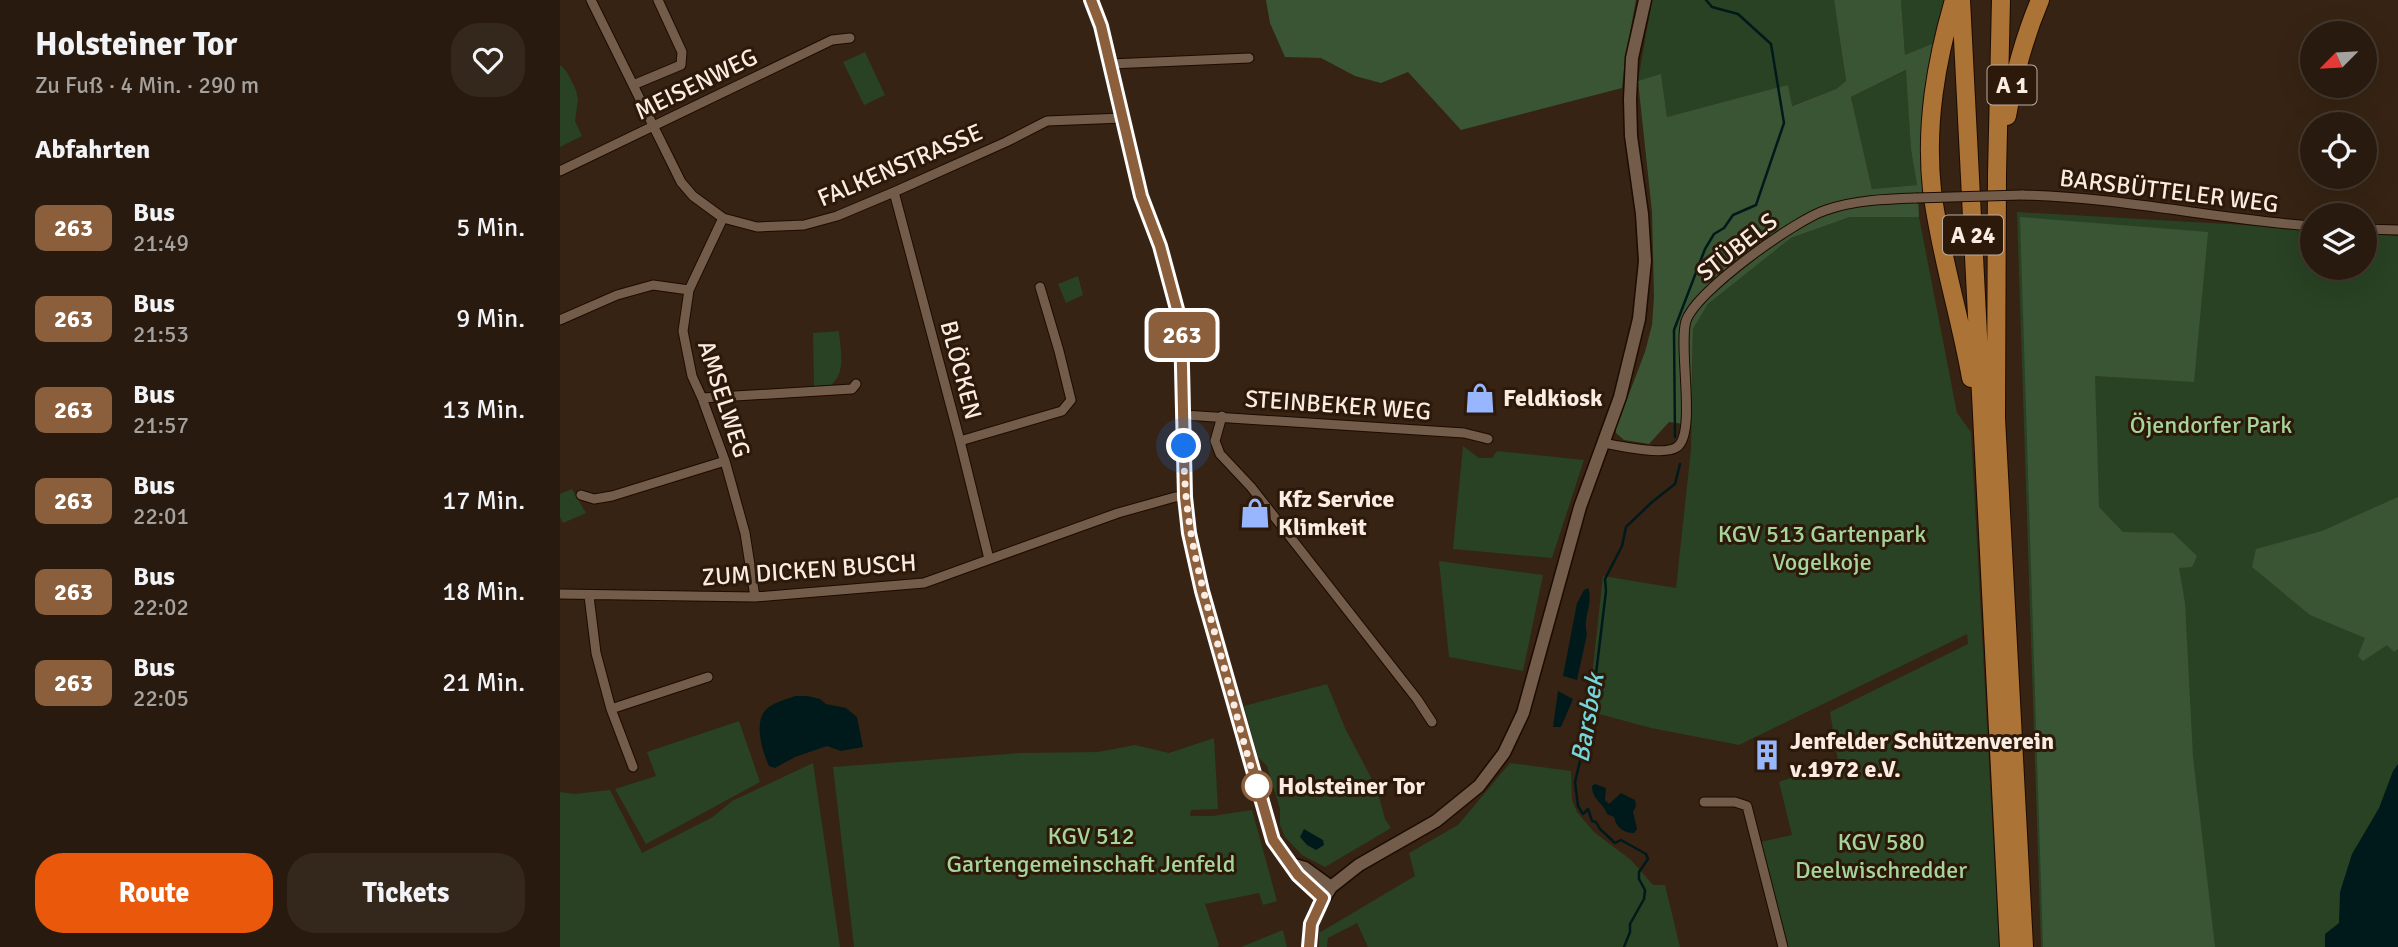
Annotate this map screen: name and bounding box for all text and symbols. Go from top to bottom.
north arrow [2300,21,2376,98]
map controls [2300,21,2377,280]
button: heart [451,23,525,97]
text: Holsteiner Tor [35,24,237,65]
street label: MEISENWEG [630,41,762,127]
road number: A 1 [1988,66,2036,104]
text: Zu Fuß · 4 Min. · 290 m [35,71,259,100]
button: locate [2300,112,2377,189]
street label: FALKENSTRASSE [813,117,987,213]
text: Abfahrten [35,134,150,166]
street label: BARSBÜTTELER WEG [2058,163,2280,219]
text: Bus [133,197,175,229]
button: layers [2300,203,2377,280]
street label: STÜBELS [1691,206,1783,288]
text: 5 Min. [456,212,525,244]
text: 263 [54,213,93,243]
road number: A 24 [1943,216,2003,254]
text: 21:49 [133,229,189,258]
text: Bus [133,288,175,320]
text: 9 Min. [456,303,525,335]
text: 263 [54,304,93,334]
line badge: 263 [1142,312,1222,358]
street label: BLÖCKEN [933,317,989,423]
text: 21:53 [133,320,189,349]
text: 263 [1163,320,1201,350]
street label: AMSELWEG [691,337,757,461]
text: Bus [133,379,175,411]
shop icon: Feldkiosk [1463,381,1497,415]
place label: Feldkiosk [1503,383,1603,413]
street label: STEINBEKER WEG [1244,384,1432,426]
text: 13 Min. [442,394,525,426]
text: 263 [54,395,93,425]
park label: Öjendorfer Park [2130,410,2292,440]
text: 21:57 [133,411,189,440]
your location [1166,428,1201,463]
text: Bus [133,470,175,502]
place label: Kfz Service Klimkeit [1278,484,1394,542]
text: 17 Min. [442,485,525,517]
text: 263 [54,486,93,516]
shop icon: Kfz Service Klimkeit [1238,496,1272,530]
text: 22:01 [133,502,189,531]
park label: KGV 513 Gartenpark Vogelkoje [1718,519,1926,577]
street label: ZUM DICKEN BUSCH [701,548,917,592]
text: Bus [133,561,175,593]
text: 18 Min. [442,576,525,608]
text: 263 [54,577,93,607]
text: 22:02 [133,593,189,622]
text: Bus [133,652,175,684]
text: 21 Min. [442,667,525,699]
text: 263 [54,668,93,698]
water label: Barsbek [1564,669,1612,765]
text: 22:05 [133,684,189,713]
place label: Jenfelder Schützenverein v.1972 e.V. [1789,726,2054,784]
building icon: Jenfelder Schützenverein v.1972 e.V. [1750,738,1784,772]
marker: Holsteiner Tor [1242,771,1272,801]
place label: Holsteiner Tor [1278,771,1426,801]
park label: KGV 512 Gartengemeinschaft Jenfeld [947,821,1235,879]
park label: KGV 580 Deelwischredder [1795,827,1967,885]
button: Route [35,853,273,933]
button: Tickets [287,853,525,933]

